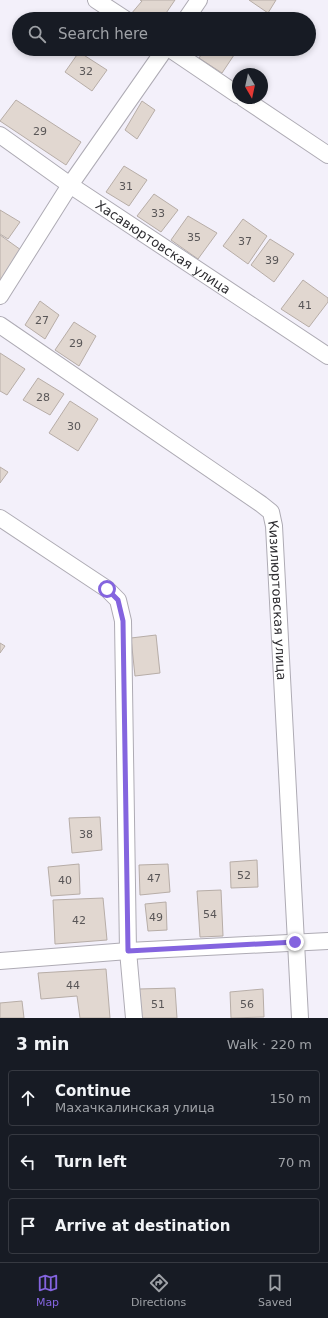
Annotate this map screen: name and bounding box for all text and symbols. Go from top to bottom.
search box [12,12,316,56]
icon: search [26,23,48,45]
text: Search here [58,25,148,43]
house number: 32 [79,65,93,78]
north arrow [232,68,268,104]
house number: 29 [33,125,47,138]
house number: 31 [119,180,133,193]
street label: Хасавюртовская улица [93,197,233,297]
house number: 33 [151,207,165,220]
house number: 35 [187,231,201,244]
house number: 37 [238,235,252,248]
house number: 39 [265,254,279,267]
house number: 41 [298,299,312,312]
house number: 27 [35,314,49,327]
house number: 29 [69,337,83,350]
house number: 28 [36,391,50,404]
house number: 30 [67,420,81,433]
street label: Кизилюртовская улица [265,519,289,681]
route start [98,580,116,598]
house number: 38 [79,828,93,841]
house number: 52 [237,869,251,882]
house number: 47 [147,872,161,885]
house number: 40 [58,874,72,887]
house number: 54 [203,908,217,921]
house number: 49 [149,911,163,924]
house number: 42 [72,914,86,927]
route end [286,933,304,951]
house number: 44 [66,979,80,992]
house number: 51 [151,998,165,1011]
house number: 56 [240,998,254,1011]
text: 3 min [16,1034,69,1054]
text: Walk · 220 m [227,1037,312,1052]
text: Continue [55,1082,131,1100]
icon: ahead [17,1087,39,1109]
text: 150 m [269,1091,311,1106]
text: Махачкалинская улица [55,1100,215,1115]
icon: left [17,1151,39,1173]
text: Turn left [55,1153,127,1171]
text: 70 m [278,1155,311,1170]
icon: arrive [17,1215,39,1237]
text: Arrive at destination [55,1217,230,1235]
tab: Map [36,1272,59,1309]
tab: Directions [131,1272,186,1309]
tab: Saved [258,1272,292,1309]

